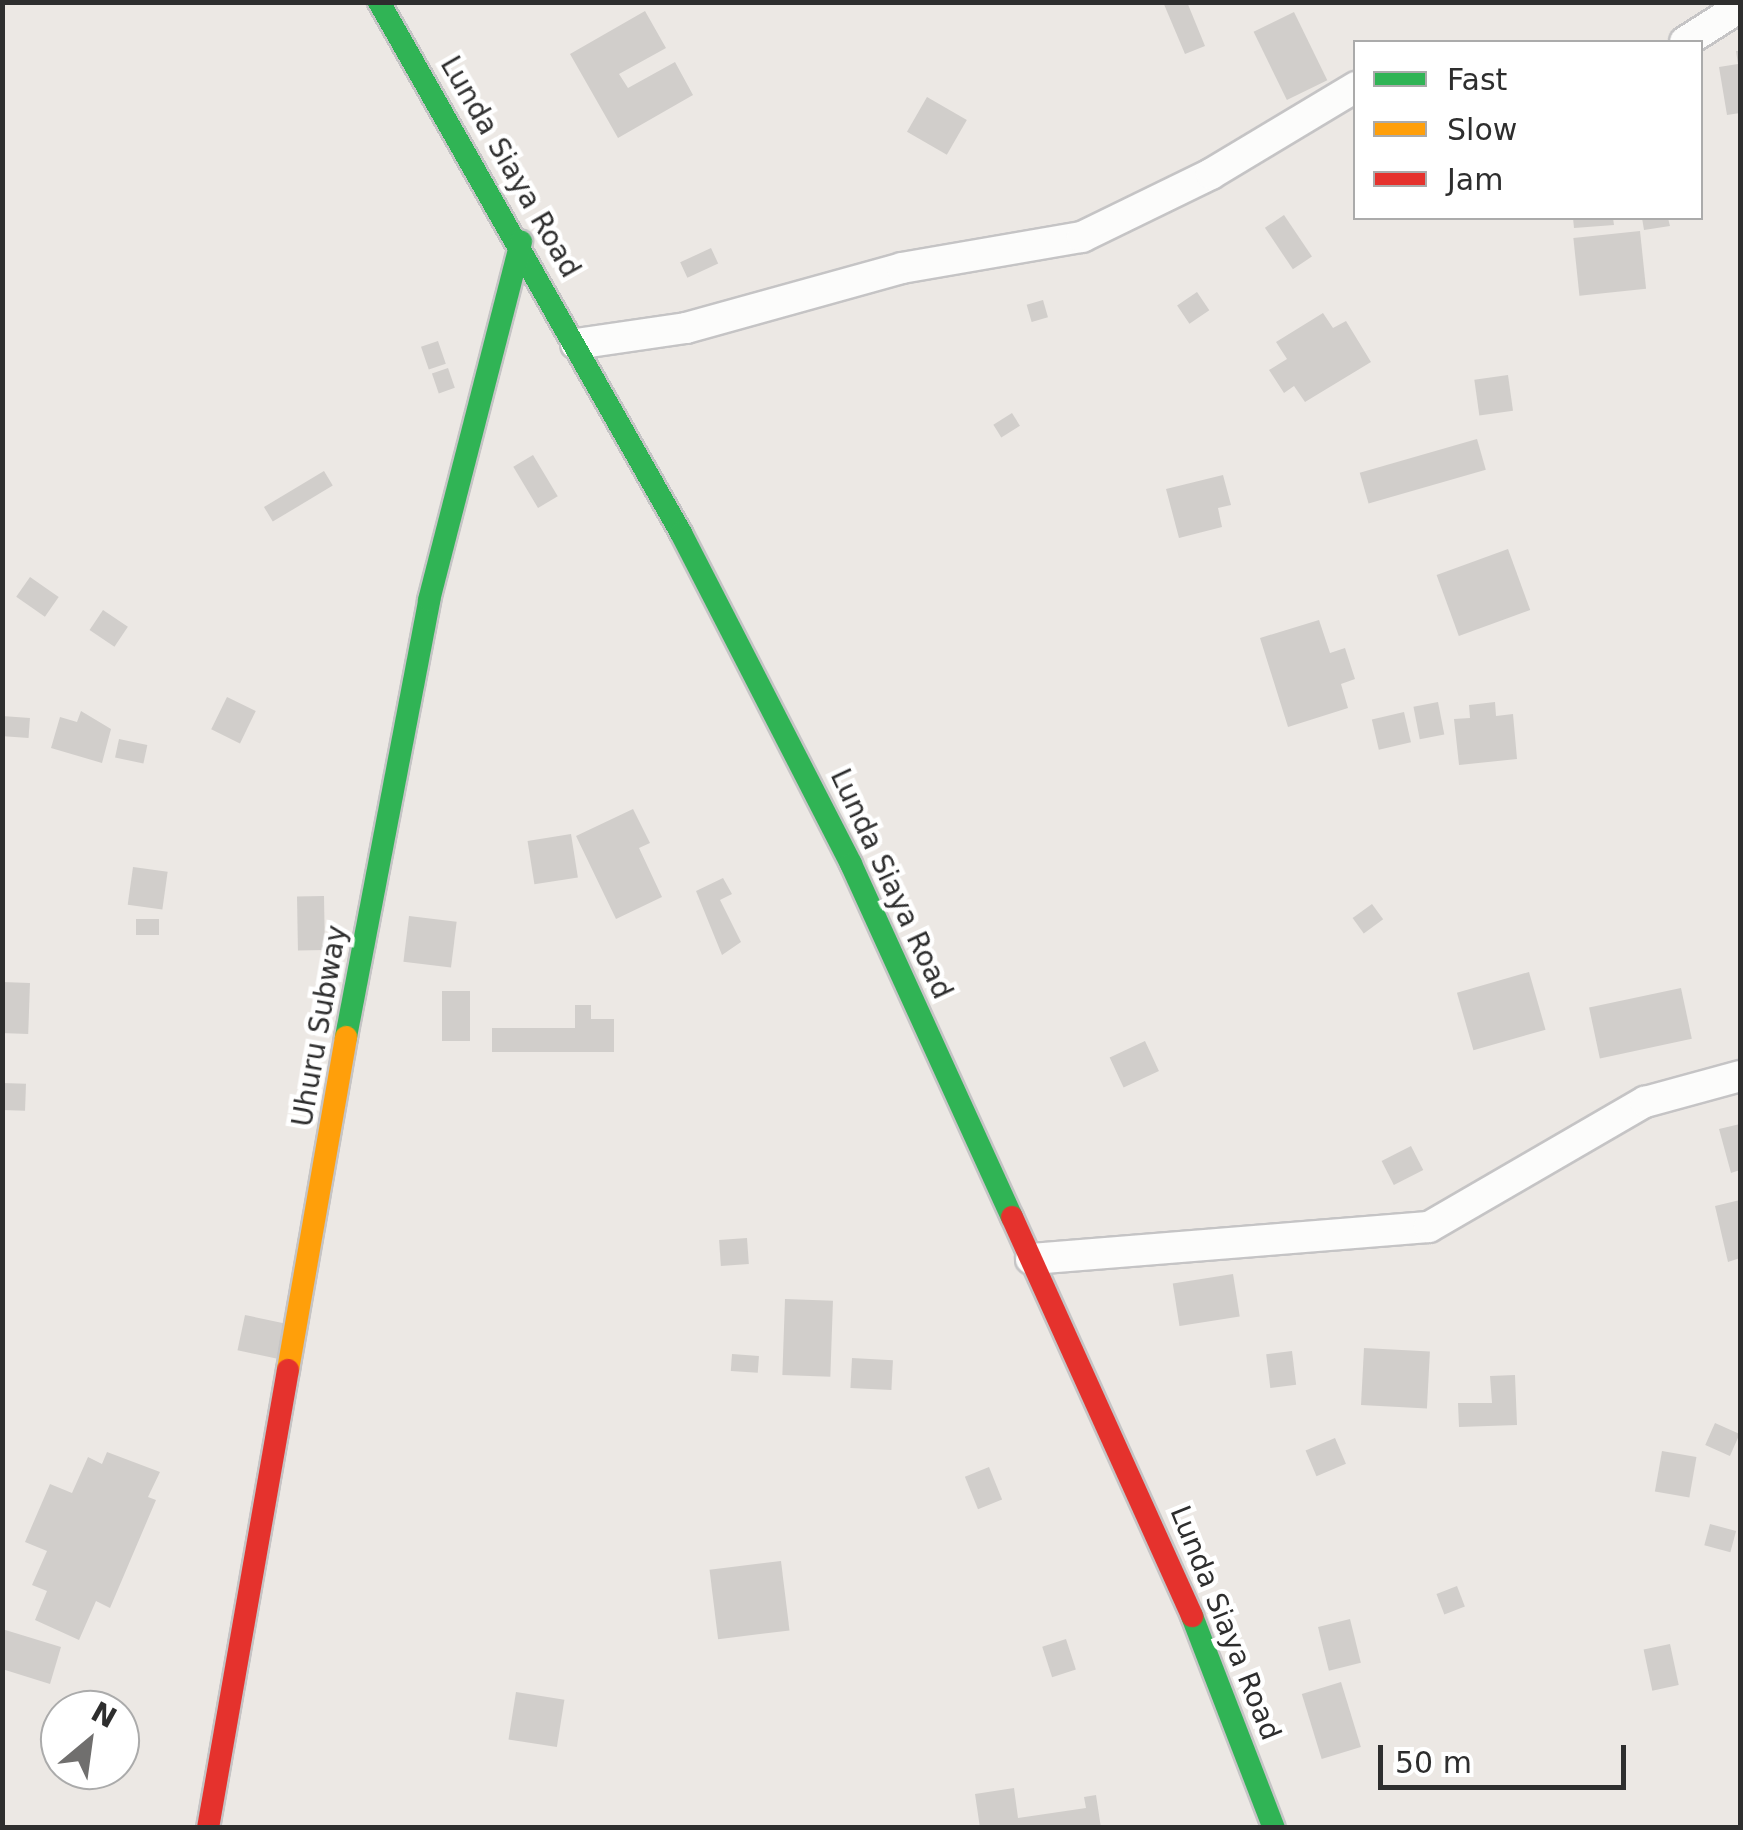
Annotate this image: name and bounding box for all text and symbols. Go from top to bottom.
legend [1353,40,1703,220]
street label: Lunda Siaya Road [433,50,587,284]
text: Fast [1447,62,1507,97]
text: Slow [1447,112,1517,147]
text: Jam [1447,162,1503,197]
street label: Lunda Siaya Road [823,764,959,1004]
street label: Uhuru Subway [286,923,354,1129]
street label: Lunda Siaya Road [1163,1501,1287,1745]
north arrow [40,1690,140,1790]
text: N [86,1695,122,1735]
scale bar [1383,1725,1630,1787]
text: 50 m [1395,1745,1472,1780]

